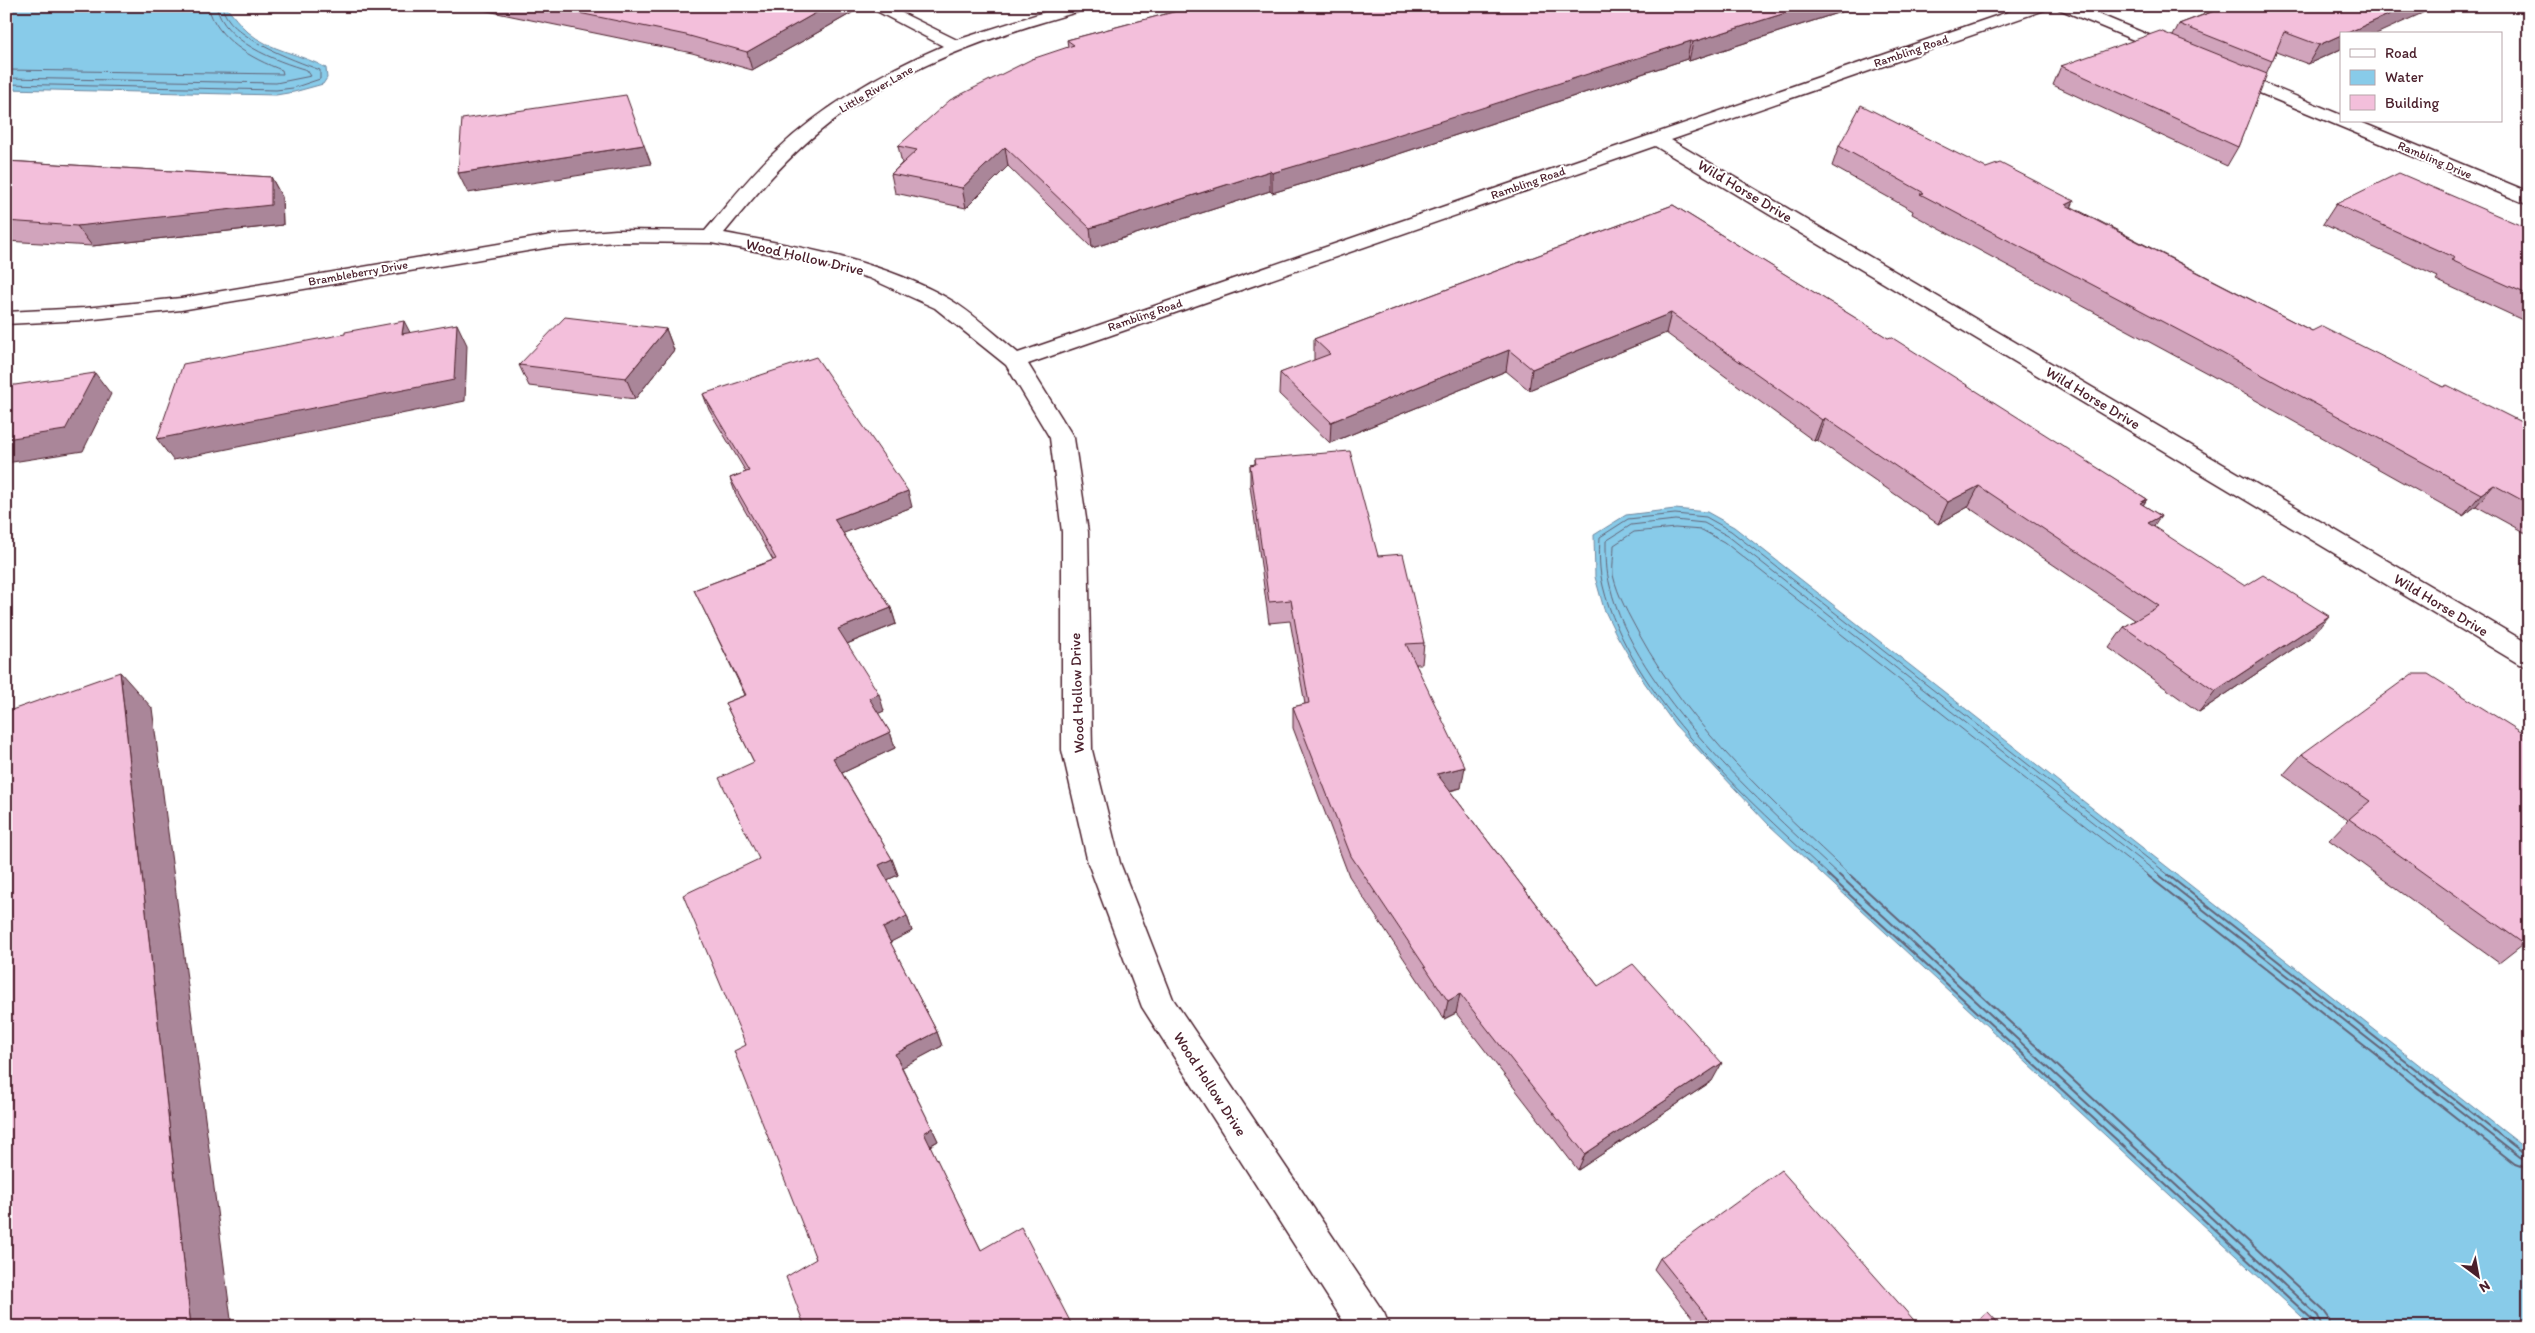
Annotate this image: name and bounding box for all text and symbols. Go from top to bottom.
street label: Rambling Road [1872,32,1951,70]
legend [2340,32,2502,122]
text: Road [2385,44,2418,62]
street label: Little River Lane [836,62,916,116]
text: Water [2385,68,2424,86]
text: Building [2385,94,2439,112]
street label: Rambling Drive [2396,138,2474,182]
street label: Wild Horse Drive [1694,156,1796,226]
street label: Rambling Road [1489,164,1568,202]
street label: Wood Hollow Drive [744,235,866,279]
street label: Brambleberry Drive [307,257,409,289]
street label: Rambling Road [1106,296,1185,334]
street label: Wild Horse Drive [2042,363,2144,433]
street label: Wild Horse Drive [2390,570,2492,640]
street label: Wood Hollow Drive [1066,632,1088,754]
street label: Wood Hollow Drive [1170,1029,1250,1139]
north arrow [2452,1250,2502,1300]
text: N [2476,1277,2493,1296]

